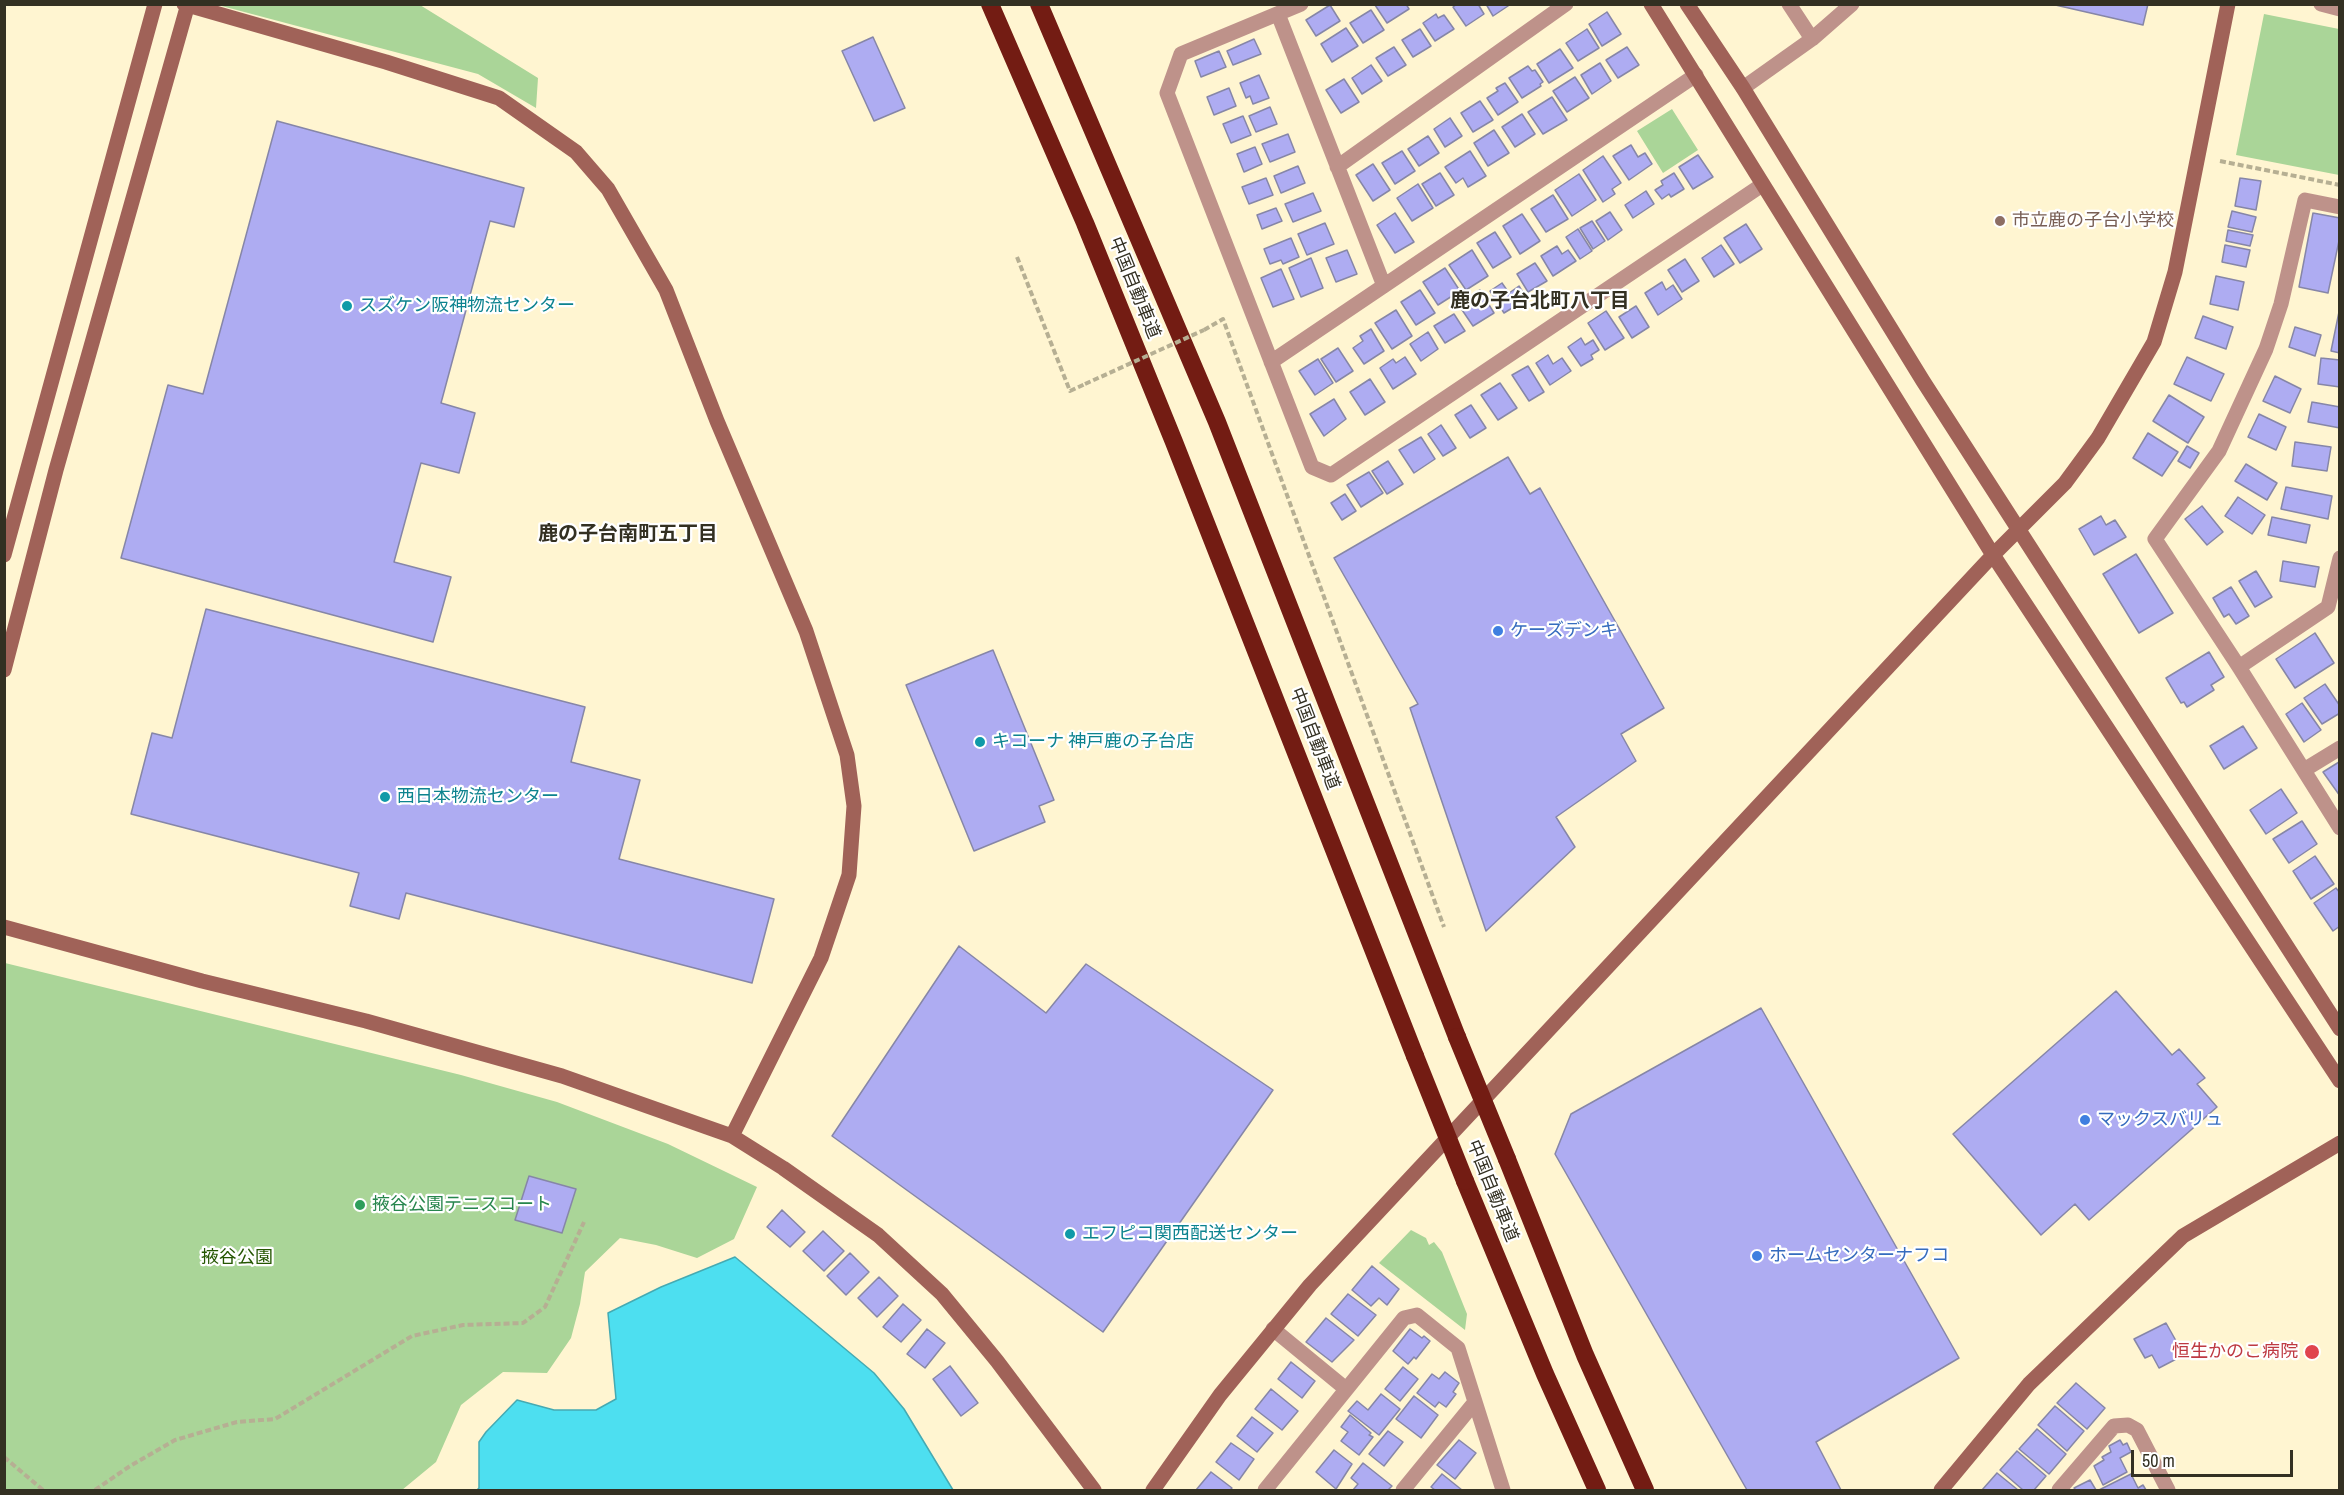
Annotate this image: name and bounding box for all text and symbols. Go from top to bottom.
place label: 市立鹿の子台小学校 [2012,210,2174,232]
marker: 市立鹿の子台小学校 [1993,214,2007,228]
street label: 中国自動車道 [1104,234,1164,342]
district label: 鹿の子台北町八丁目 [1450,290,1630,314]
place label: スズケン阪神物流センター [359,295,575,317]
marker: スズケン阪神物流センター [340,299,354,313]
district label: 鹿の子台南町五丁目 [538,523,718,547]
place label: ケーズデンキ [1510,620,1618,642]
marker: ケーズデンキ [1491,624,1505,638]
street label: 中国自動車道 [1285,685,1343,793]
place label: キコーナ 神戸鹿の子台店 [992,731,1194,753]
marker: キコーナ 神戸鹿の子台店 [973,735,987,749]
place label: 西日本物流センター [397,786,559,808]
marker: 西日本物流センター [378,790,392,804]
place label: マックスバリュ [2097,1109,2223,1131]
marker: マックスバリュ [2078,1113,2092,1127]
street label: 中国自動車道 [1462,1137,1522,1245]
place label: 掖谷公園テニスコート [372,1194,552,1216]
marker: 掖谷公園テニスコート [353,1198,367,1212]
place label: エフピコ関西配送センター [1082,1223,1298,1245]
marker: エフピコ関西配送センター [1063,1227,1077,1241]
place label: ホームセンターナフコ [1769,1245,1949,1267]
park label: 掖谷公園 [201,1247,273,1269]
marker: ホームセンターナフコ [1750,1249,1764,1263]
place label: 恒生かのこ病院 [2172,1341,2298,1363]
marker: 恒生かのこ病院 [2303,1343,2321,1361]
scale bar [2134,1438,2296,1476]
text: 50 m [2142,1448,2175,1473]

